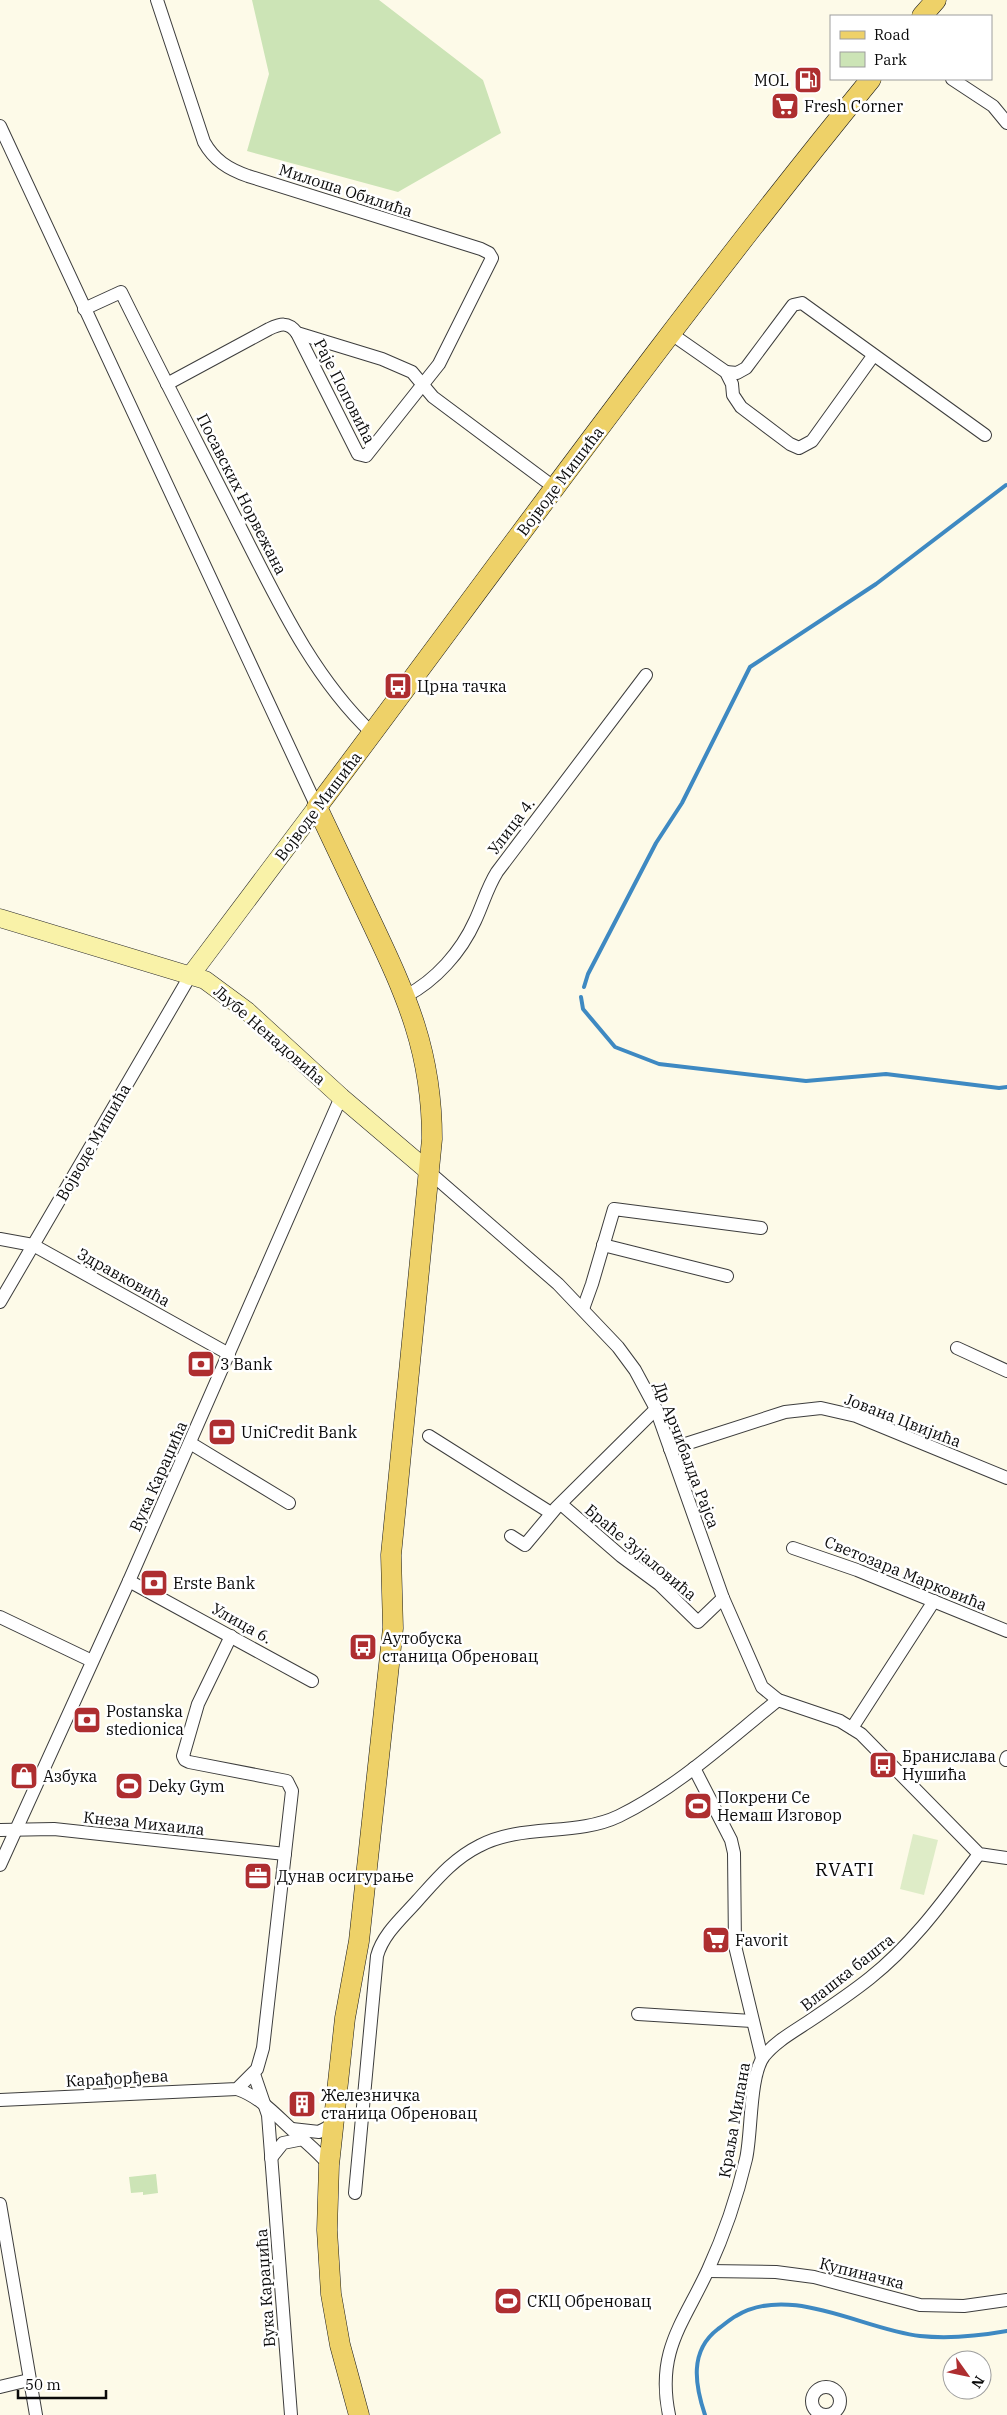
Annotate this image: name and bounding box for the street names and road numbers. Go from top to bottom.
street label: Милоша Обилића [277,159,416,221]
street label: Раје Поповића [310,335,380,447]
street label: Посавских Норвежана [193,410,291,578]
street label: Војводе Мишића [512,422,608,540]
street label: Војводе Мишића [270,747,366,865]
street label: Улица 4. [483,794,539,858]
street label: Љубе Ненадовића [210,981,330,1089]
street label: Војводе Мишића [51,1080,135,1204]
street label: Здравковића [74,1243,174,1311]
street label: Др Арчибалда Рајса [650,1379,724,1531]
street label: Јована Цвијића [842,1389,964,1451]
street label: Вука Караџића [125,1417,191,1534]
street label: Браће Зујаловића [581,1499,701,1605]
street label: Светозара Марковића [822,1531,990,1615]
street label: Улица 6. [208,1598,276,1648]
street label: Кнеза Михаила [82,1807,206,1839]
street label: Влашка башта [796,1929,898,2015]
street label: Краља Милана [714,2060,754,2179]
street label: Карађорђева [65,2065,169,2091]
street label: Вука Караџића [251,2228,279,2348]
street label: Купиначка [817,2253,907,2293]

